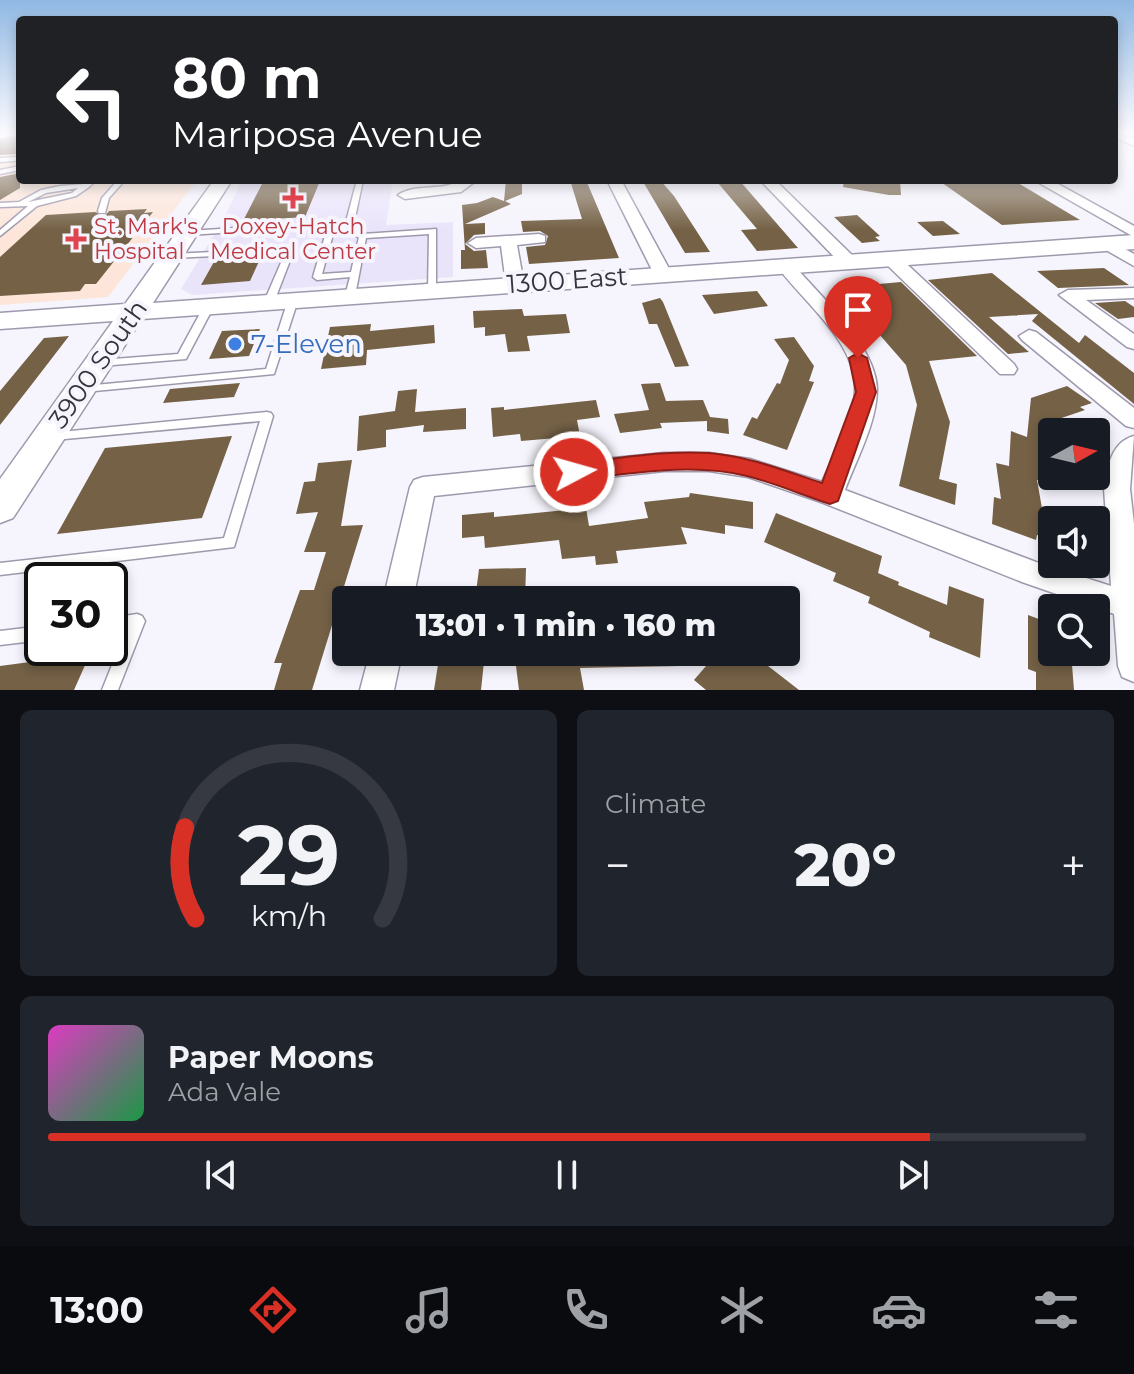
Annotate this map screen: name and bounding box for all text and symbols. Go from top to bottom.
text: 80 m [172,44,322,112]
icon: left [40,48,144,152]
text: Mariposa Avenue [172,112,483,156]
marker: Doxey-Hatch Medical Center [282,187,304,209]
place label: St. Mark's Hospital [94,213,198,265]
place label: Doxey-Hatch Medical Center [210,213,376,265]
marker: St. Mark's Hospital [65,228,87,250]
street label: 1300 East [505,260,629,300]
pin [824,276,892,358]
icon: arrive [836,288,880,332]
street label: 3900 South [42,294,154,434]
place label: 7-Eleven [251,328,362,360]
marker: 7-Eleven [226,335,244,353]
north arrow [1038,418,1110,490]
map controls [1038,418,1110,666]
position arrow [532,430,616,514]
button: sound [1038,506,1110,578]
speed limit sign: 30 [24,562,128,666]
button: search [1038,594,1110,666]
text: 13:01 · 1 min · 160 m [416,607,716,644]
text: Climate [605,788,706,820]
text: 29 [237,804,340,906]
text: 20° [794,828,897,901]
text: − [605,838,630,892]
text: + [1061,838,1086,892]
text: km/h [250,898,327,933]
text: Paper Moons [168,1039,374,1076]
text: Ada Vale [168,1076,281,1108]
icon: previous [199,1153,243,1197]
icon: pause [545,1153,589,1197]
icon: next [891,1153,935,1197]
icon: directions [245,1282,301,1338]
icon: music [401,1282,457,1338]
icon: phone [558,1282,614,1338]
icon: climate [714,1282,770,1338]
icon: car [871,1282,927,1338]
icon: filters [1028,1282,1084,1338]
text: 13:00 [50,1288,144,1332]

